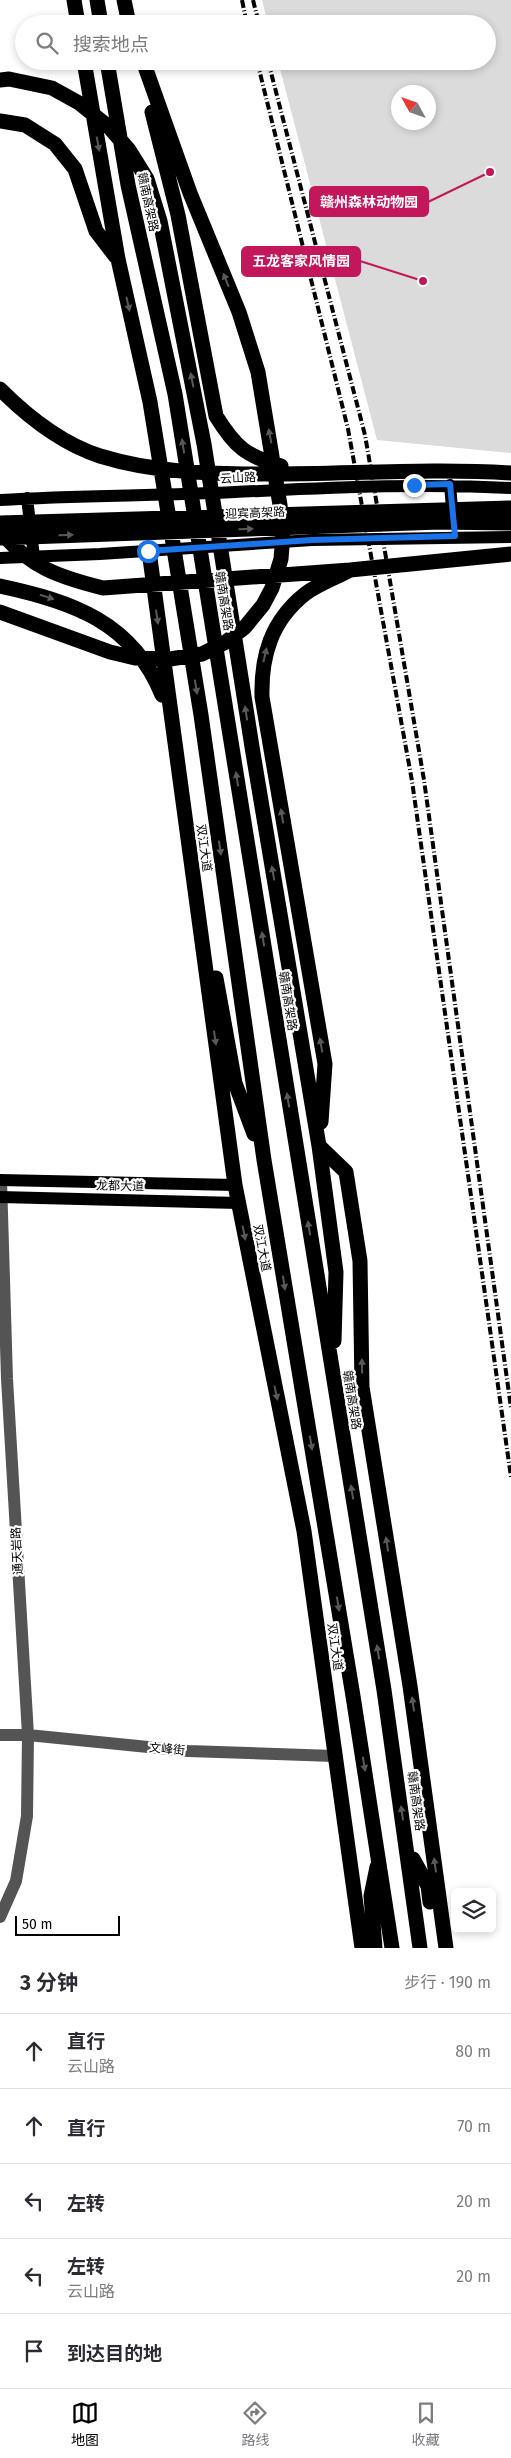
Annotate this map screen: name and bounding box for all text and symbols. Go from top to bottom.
search box [15,15,496,70]
icon: search [33,29,61,57]
text: 搜索地点 [73,33,149,56]
north arrow [391,85,436,130]
one-way arrow [95,136,103,152]
street label: 赣南高架路 [135,171,161,233]
callout: 赣州森林动物园 [310,187,428,216]
text: 赣州森林动物园 [320,194,418,211]
callout: 五龙客家风情园 [242,247,360,276]
text: 五龙客家风情园 [252,253,350,270]
one-way arrow [222,272,229,287]
one-way arrow [124,296,132,311]
one-way arrow [187,372,195,388]
one-way arrow [265,427,273,443]
one-way arrow [179,437,187,453]
street label: 云山路 [220,470,256,486]
route end [403,474,426,497]
street label: 迎宾高架路 [225,505,285,521]
one-way arrow [238,524,254,532]
one-way arrow [58,531,74,539]
route start [137,540,160,563]
street label: 赣南高架路 [212,570,236,632]
one-way arrow [40,594,55,601]
one-way arrow [154,609,162,625]
one-way arrow [261,648,269,663]
one-way arrow [193,680,201,696]
one-way arrow [242,705,250,721]
one-way arrow [233,770,241,786]
one-way arrow [278,807,286,823]
street label: 双江大道 [194,823,214,873]
one-way arrow [216,841,224,857]
one-way arrow [268,865,276,881]
one-way arrow [258,931,266,947]
street label: 赣南高架路 [276,970,300,1032]
one-way arrow [211,1030,219,1046]
one-way arrow [317,1037,325,1053]
one-way arrow [284,1091,292,1107]
street label: 龙都大道 [96,1179,144,1193]
one-way arrow [304,1219,312,1235]
street label: 双江大道 [251,1223,273,1273]
one-way arrow [241,1226,249,1242]
one-way arrow [281,1276,289,1292]
one-way arrow [357,1357,365,1373]
street label: 赣南高架路 [340,1369,364,1431]
one-way arrow [272,1385,280,1400]
one-way arrow [308,1436,316,1452]
one-way arrow [348,1483,356,1499]
street label: 通天岩路 [9,1527,25,1575]
one-way arrow [383,1535,391,1551]
one-way arrow [334,1596,342,1612]
street label: 双江大道 [325,1622,345,1672]
one-way arrow [374,1644,382,1660]
one-way arrow [408,1696,416,1712]
street label: 文峰街 [148,1740,186,1758]
one-way arrow [361,1756,369,1772]
street label: 赣南高架路 [405,1770,427,1832]
one-way arrow [398,1805,406,1821]
one-way arrow [430,1857,438,1873]
map controls [451,1888,496,1933]
button: layers [451,1888,496,1933]
scale bar [15,1913,120,1936]
text: 50 m [22,1916,53,1933]
text: 3 分钟 [20,1970,78,1996]
text: 步行 · 190 m [404,1973,491,1992]
text: 直行 [67,2030,105,2053]
icon: ahead [20,2037,48,2065]
text: 80 m [455,2042,491,2061]
text: 云山路 [67,2057,115,2076]
icon: ahead [20,2112,48,2140]
text: 直行 [67,2117,105,2140]
text: 70 m [457,2117,491,2136]
icon: left [20,2187,48,2215]
text: 左转 [67,2192,105,2215]
text: 20 m [456,2192,491,2211]
text: 左转 [67,2255,105,2278]
icon: left [20,2262,48,2290]
text: 20 m [456,2267,491,2286]
text: 云山路 [67,2282,115,2301]
icon: arrive [20,2337,48,2365]
text: 到达目的地 [67,2342,162,2365]
tab: 地图 [71,2399,99,2449]
tab: 路线 [241,2399,269,2449]
tab: 收藏 [412,2399,440,2449]

